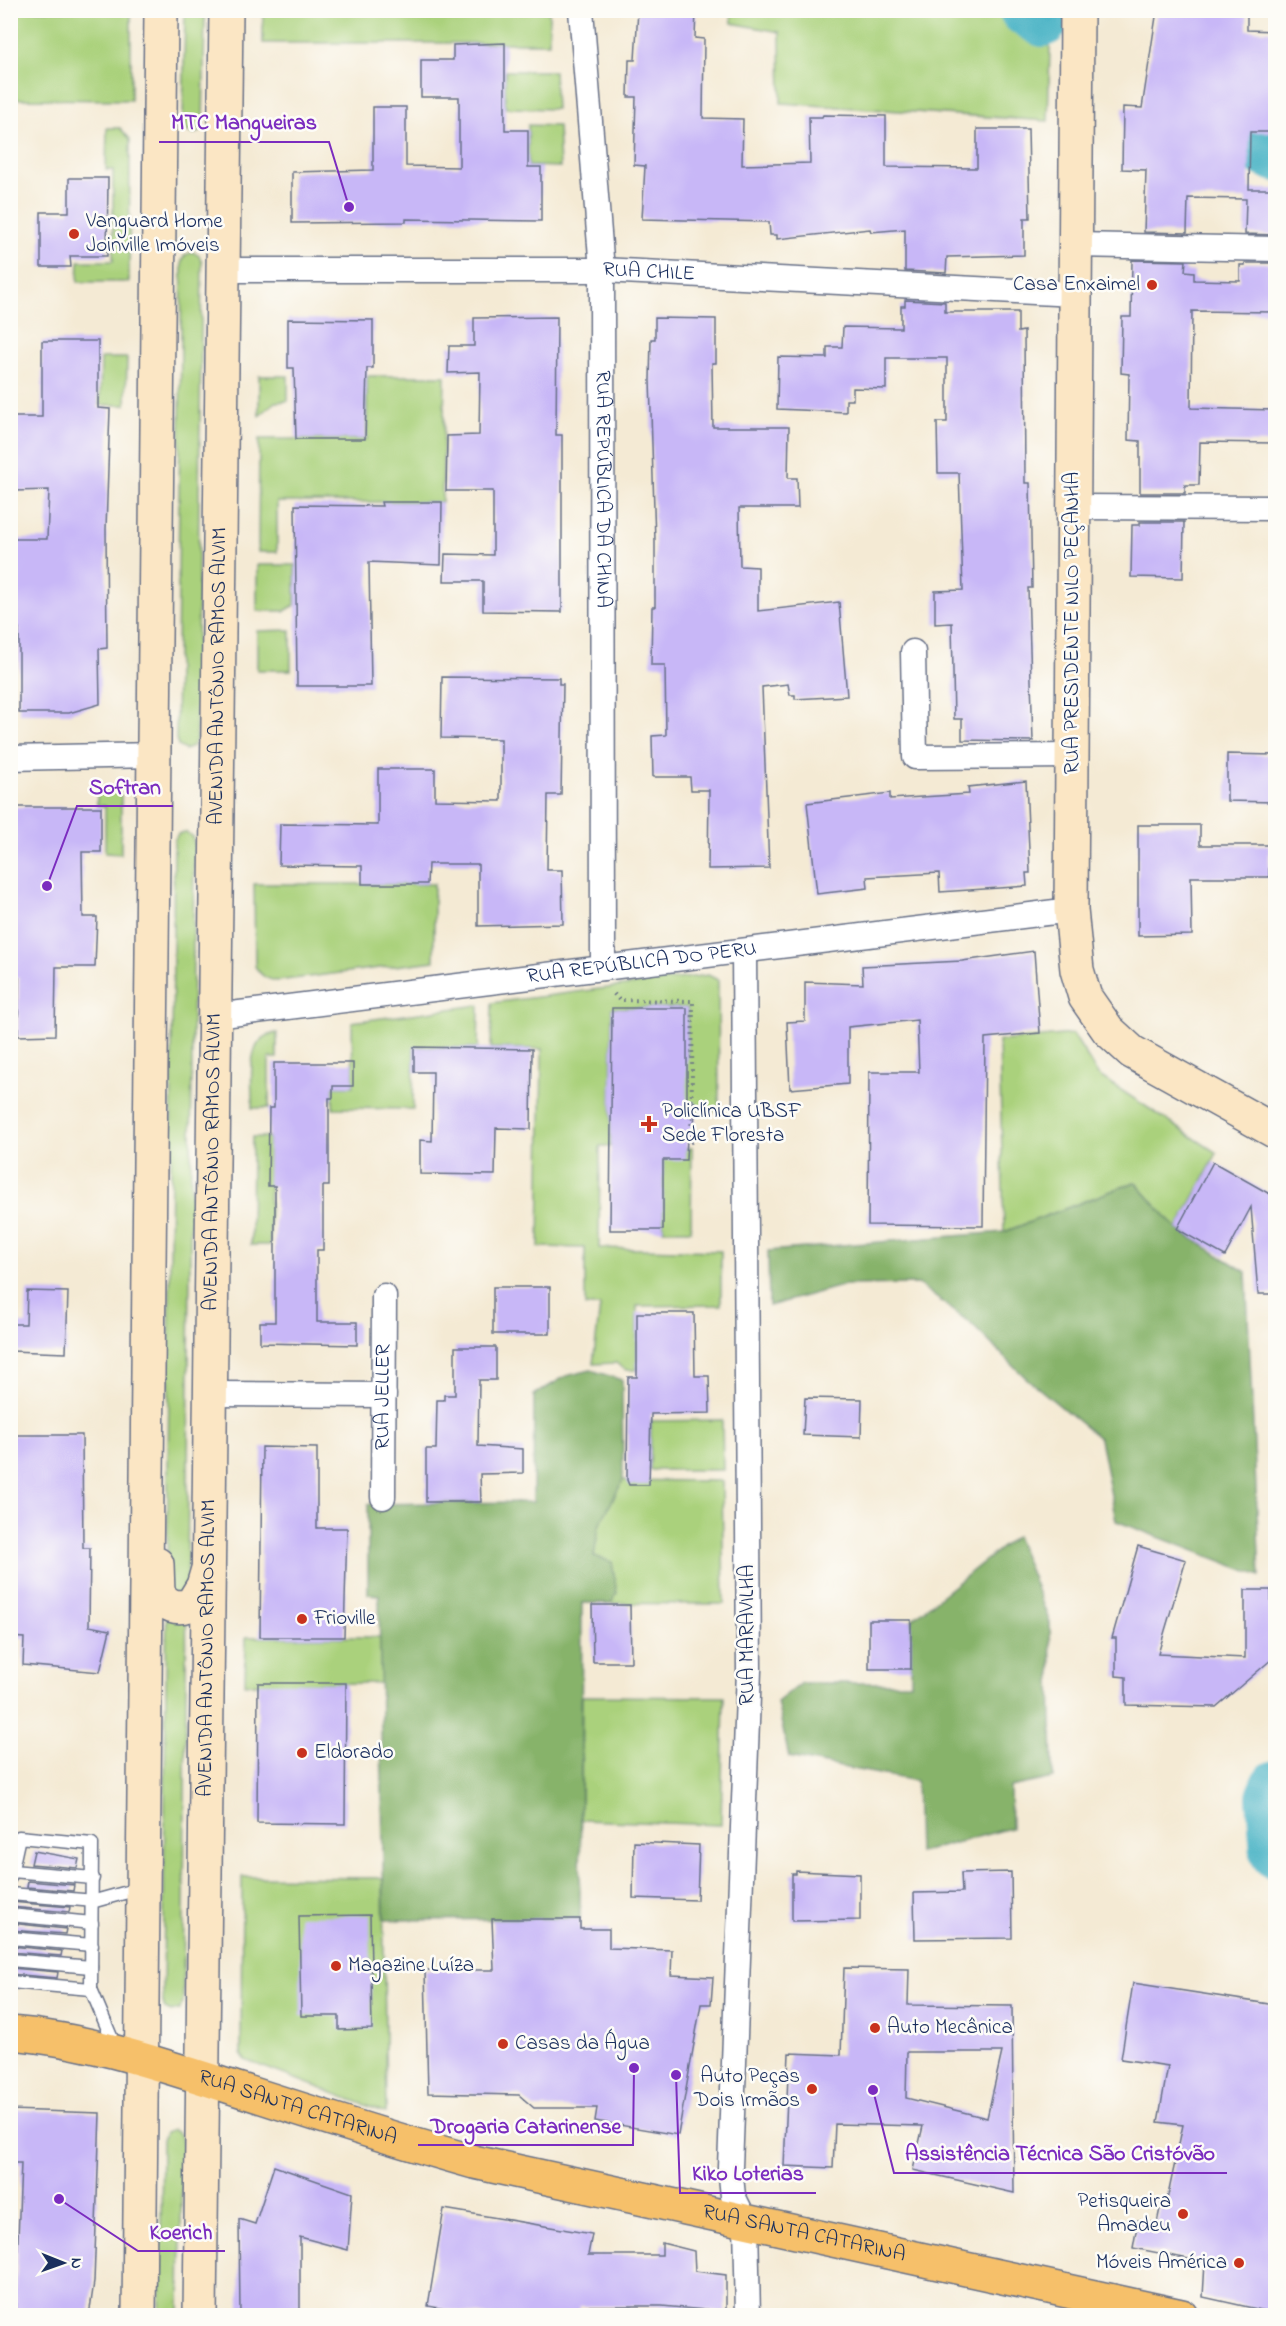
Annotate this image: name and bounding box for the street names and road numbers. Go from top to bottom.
street label: RUA CHILE [602,255,696,290]
street label: RUA REPÚBLICA DA CHINA [587,370,617,608]
street label: RUA PRESIDENTE NILO PEÇANHA [1058,472,1088,774]
street label: AVENIDA ANTÔNIO RAMOS ALVIM [202,527,235,825]
street label: RUA REPÚBLICA DO PERU [525,934,758,992]
street label: AVENIDA ANTÔNIO RAMOS ALVIM [196,1013,230,1311]
street label: RUA JELLER [368,1344,399,1450]
street label: AVENIDA ANTÔNIO RAMOS ALVIM [191,1499,224,1797]
street label: RUA MARAVILHA [733,1564,763,1706]
street label: RUA SANTA CATARINA [194,2062,401,2154]
street label: RUA SANTA CATARINA [700,2197,908,2270]

